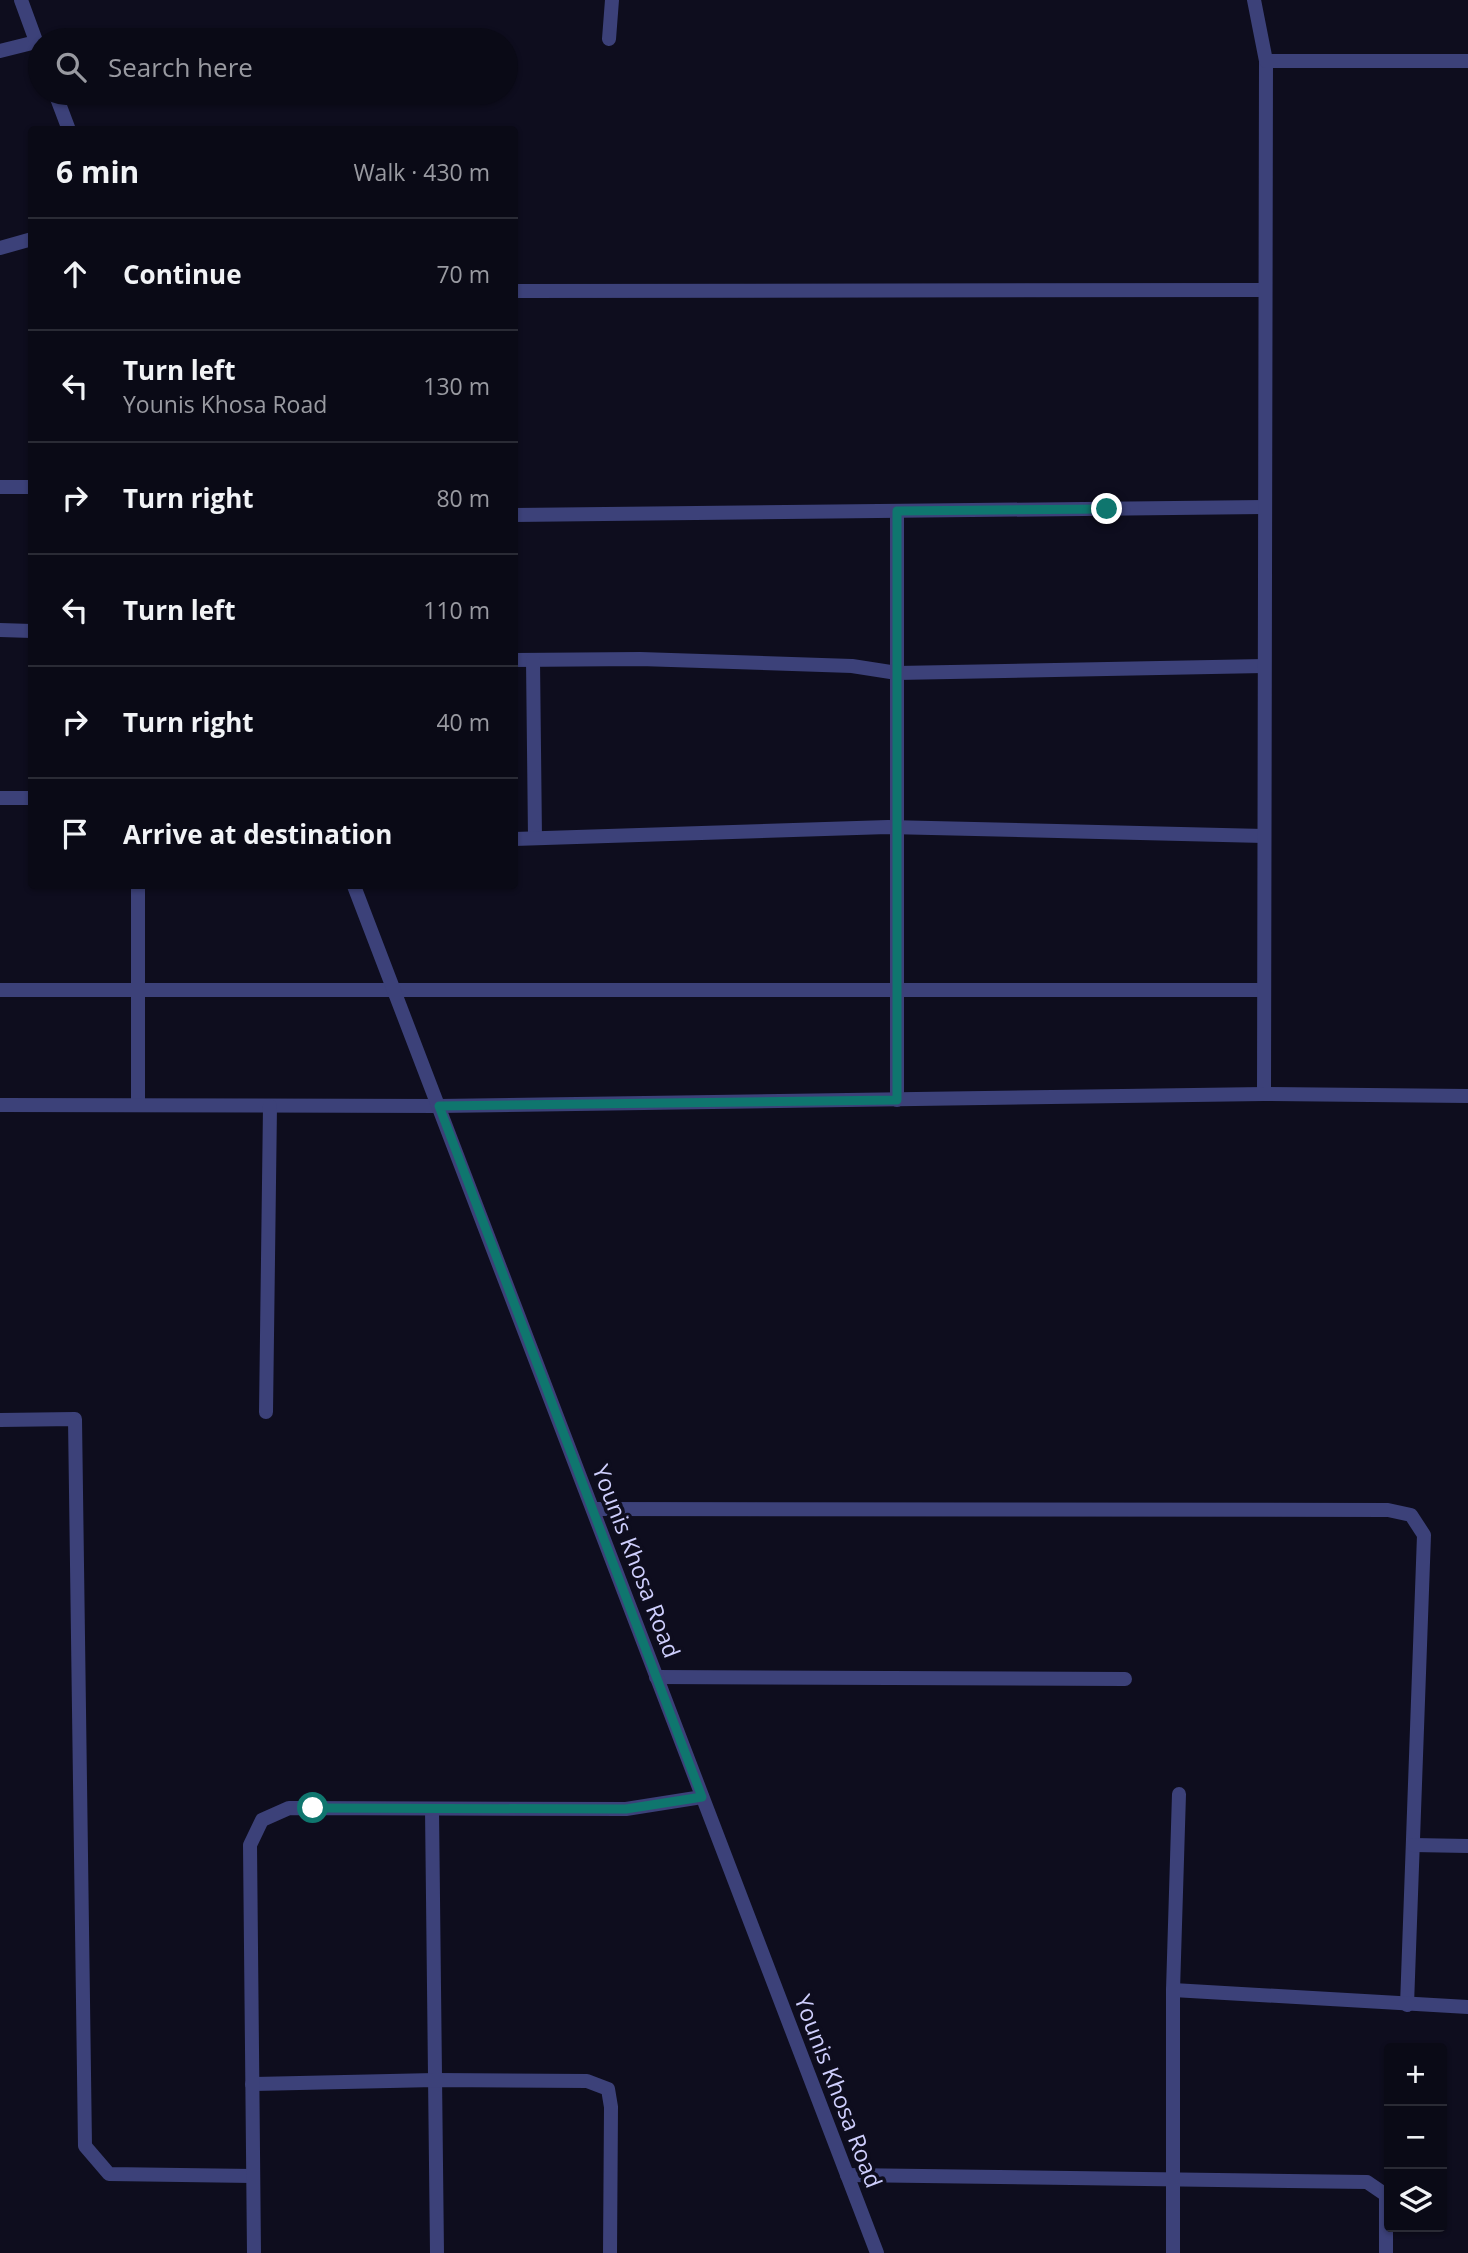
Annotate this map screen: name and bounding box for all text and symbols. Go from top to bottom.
search box [28,28,518,105]
icon: search [52,48,90,86]
text: Search here [108,49,253,85]
text: 6 min [56,151,139,192]
text: Walk · 430 m [353,156,490,188]
icon: ahead [56,255,94,293]
text: Continue [123,256,242,292]
text: 70 m [436,258,490,290]
text: Turn left [123,352,235,388]
icon: left [56,367,94,405]
text: 130 m [423,370,490,402]
text: Younis Khosa Road [123,388,327,420]
icon: right [56,479,94,517]
text: Turn right [123,480,254,516]
text: 80 m [436,482,490,514]
route end [1091,493,1122,524]
icon: left [56,591,94,629]
text: Turn left [123,592,235,628]
text: 110 m [423,594,490,626]
icon: right [56,703,94,741]
text: Turn right [123,704,254,740]
text: 40 m [436,706,490,738]
icon: arrive [56,815,94,853]
text: Arrive at destination [123,816,392,852]
street label: Younis Khosa Road [585,1460,689,1662]
route start [297,1792,328,1823]
street label: Younis Khosa Road [787,1990,891,2192]
map controls [1384,2043,1447,2232]
button: + [1384,2043,1447,2106]
button: − [1384,2106,1447,2169]
button: layers [1384,2169,1447,2232]

